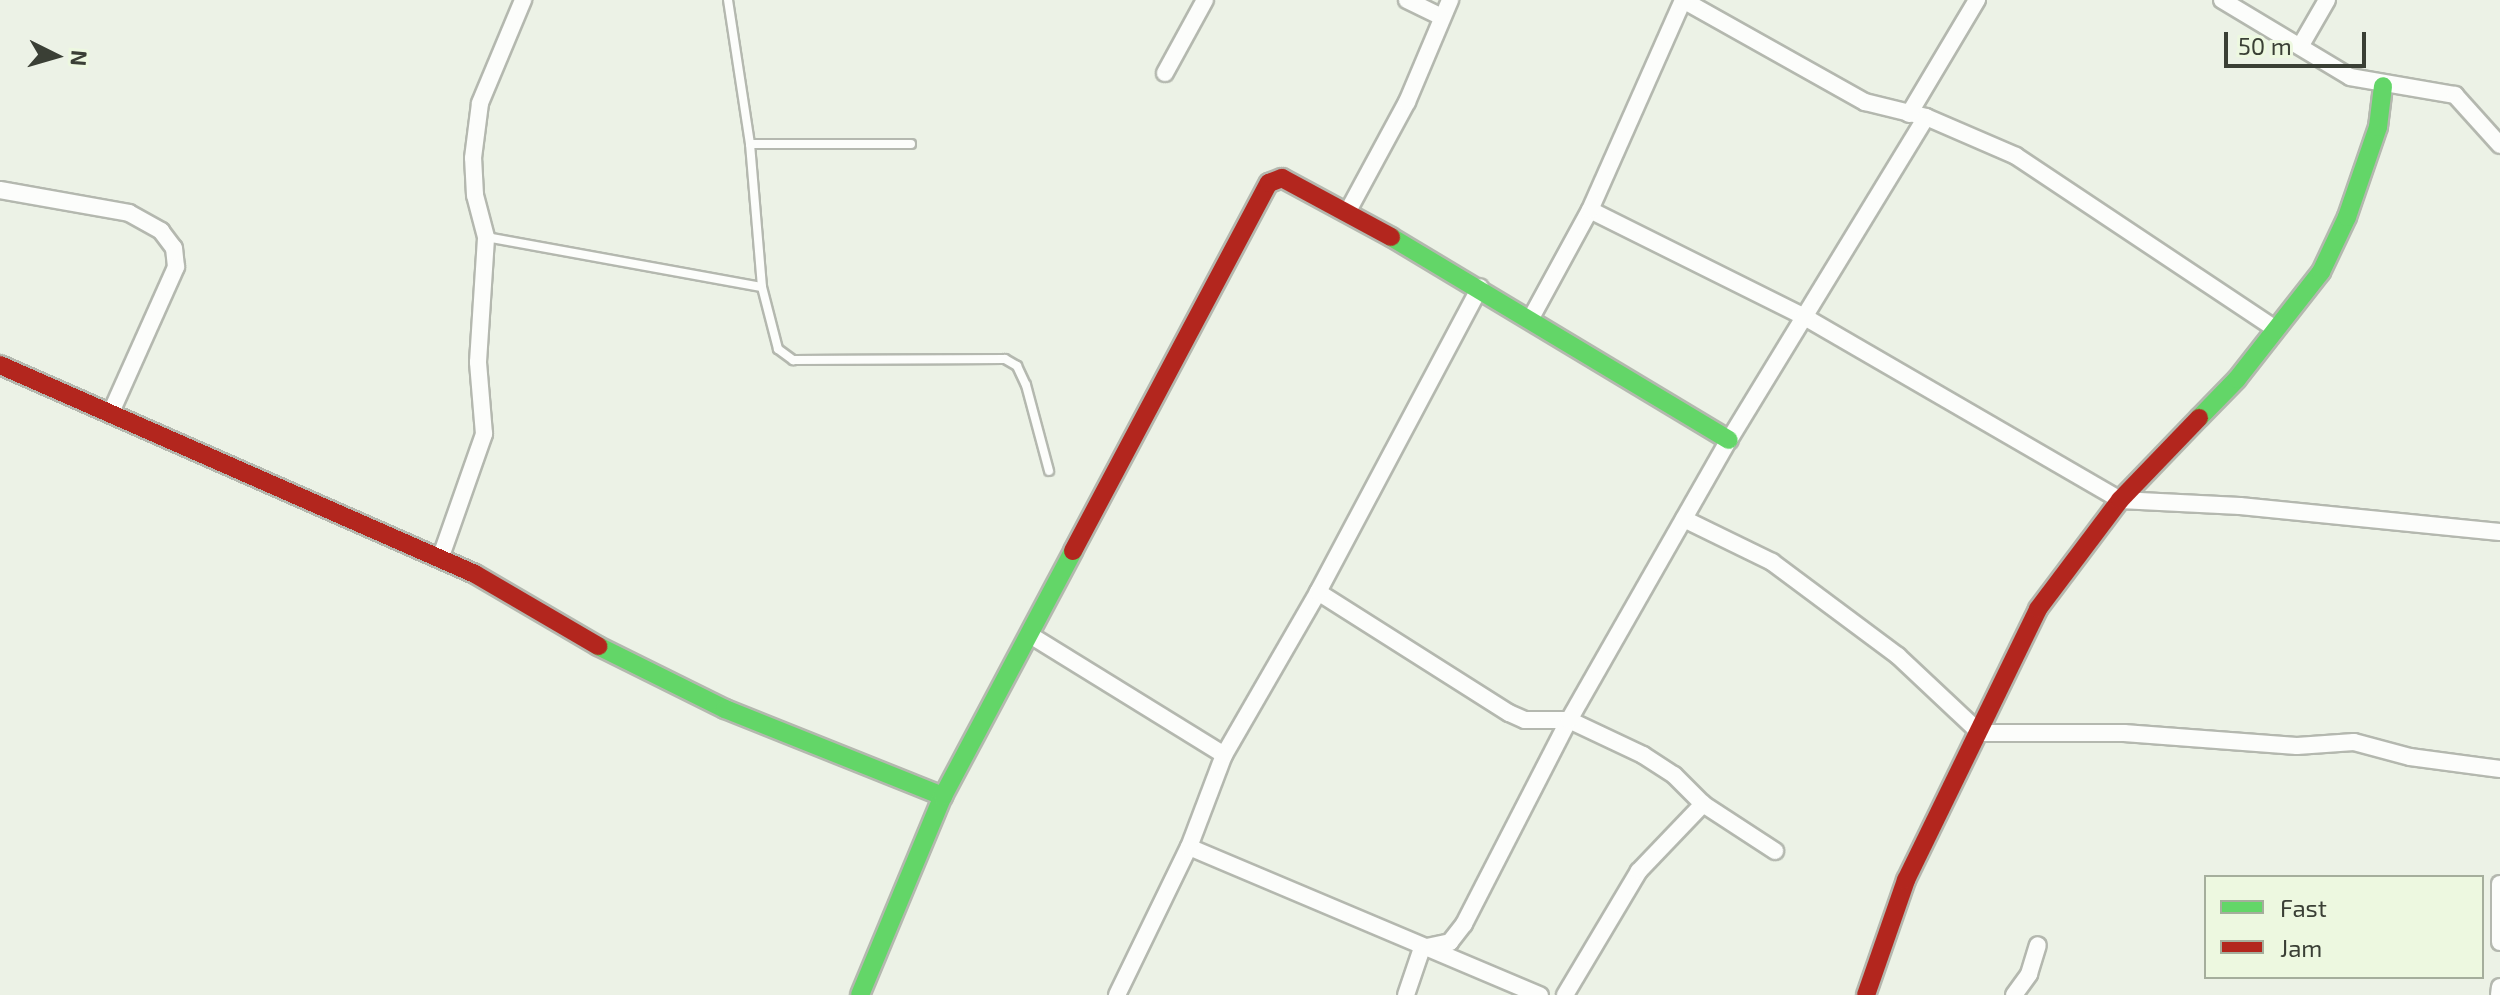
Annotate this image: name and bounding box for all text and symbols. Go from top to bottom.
north arrow [16,16,96,96]
scale bar [2228,16,2370,66]
text: 50 m [2238,31,2292,60]
text: N [66,49,94,67]
legend [2204,875,2484,979]
text: Fast [2280,893,2327,922]
text: Jam [2280,933,2322,962]

